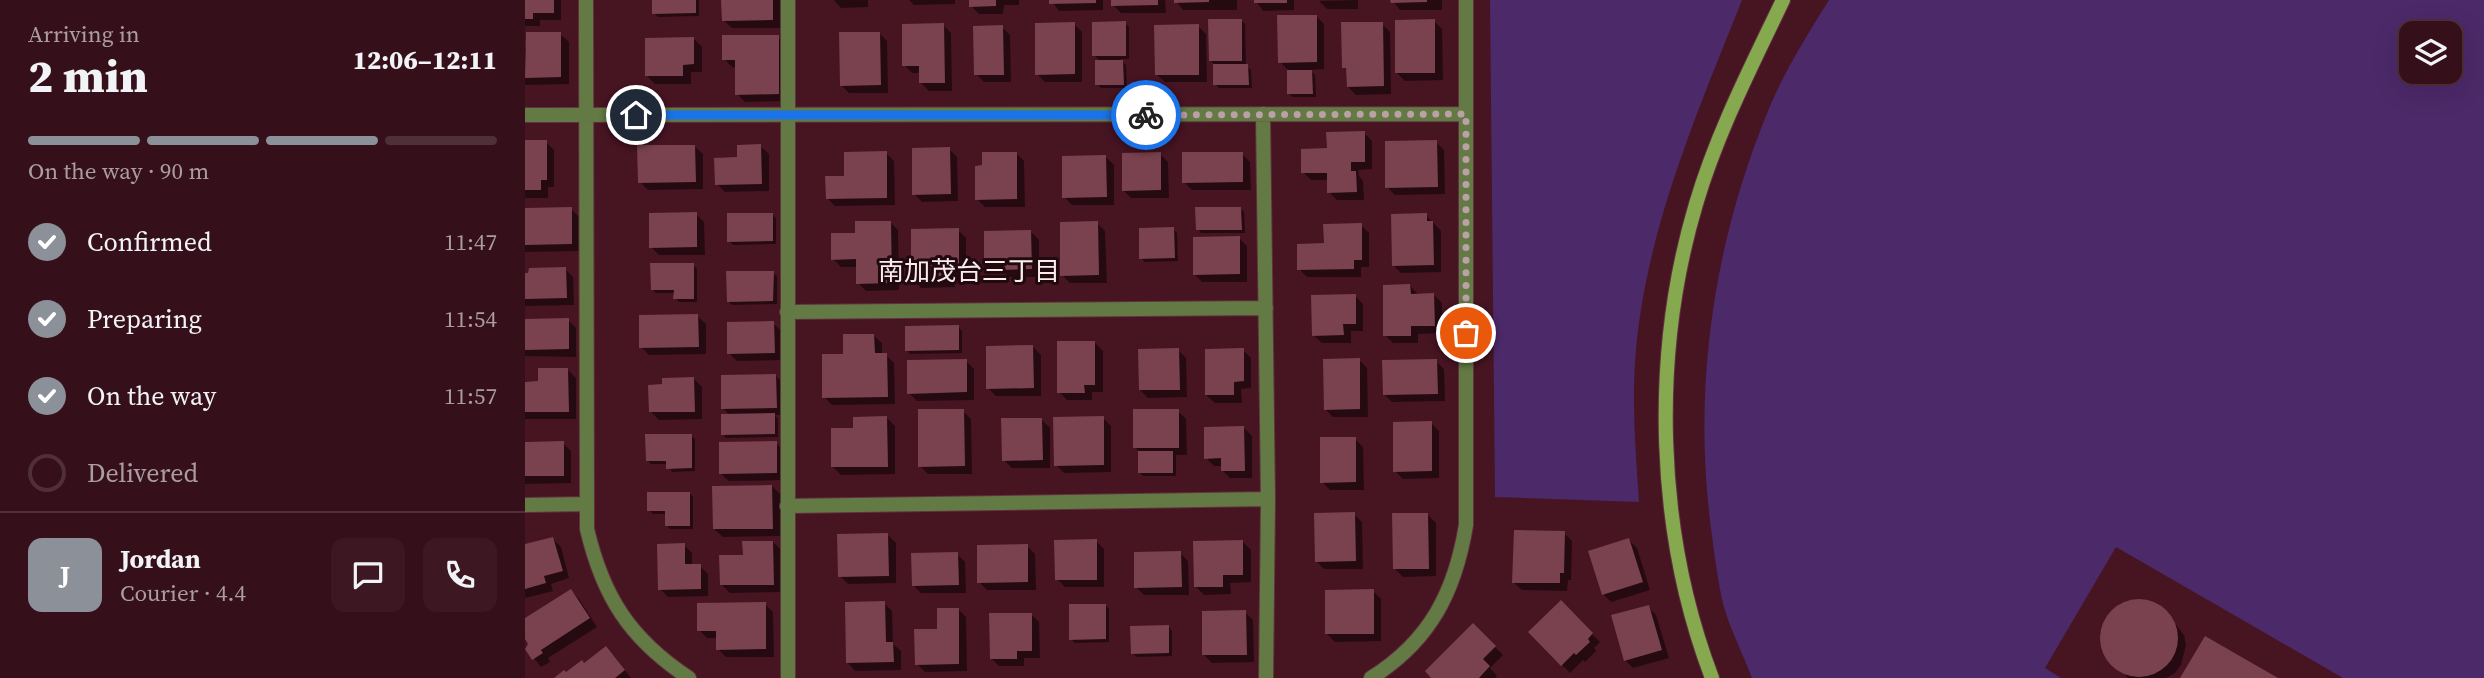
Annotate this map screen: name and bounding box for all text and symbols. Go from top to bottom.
text: Arriving in [28,18,140,50]
map controls [2399,21,2462,84]
button: layers [2399,21,2462,84]
text: 12:06–12:11 [353,42,497,78]
text: 2 min [28,44,148,107]
courier [1111,80,1181,150]
pin [606,85,666,145]
icon: home [617,96,655,134]
icon: bike [1127,96,1165,134]
text: On the way · 90 m [28,155,209,187]
icon: check [28,223,66,261]
text: Confirmed [87,224,212,260]
text: 11:47 [444,226,497,258]
district label: 南加茂台三丁目 [878,253,1060,289]
icon: check [28,300,66,338]
text: Preparing [87,301,202,337]
text: 11:54 [444,303,497,335]
pin [1436,303,1496,363]
icon: bag [1447,314,1485,352]
icon: check [28,377,66,415]
text: On the way [87,378,216,414]
text: 11:57 [444,380,497,412]
text: Delivered [87,455,198,491]
button: chat [331,538,405,612]
button: phone [423,538,497,612]
text: Jordan [120,541,201,577]
text: J [60,557,70,593]
text: Courier · 4.4 [120,577,246,609]

